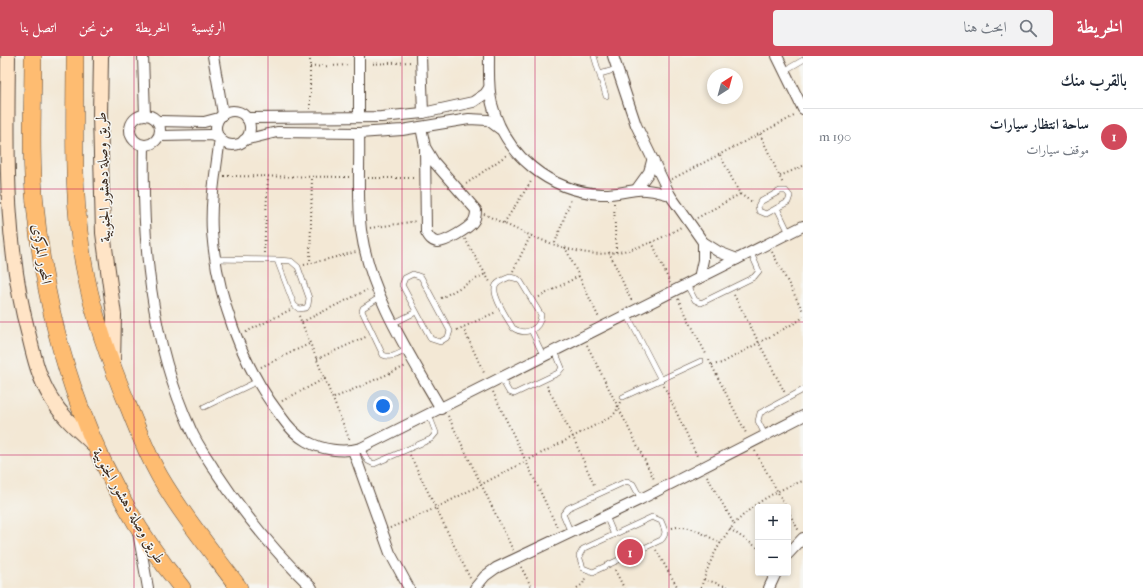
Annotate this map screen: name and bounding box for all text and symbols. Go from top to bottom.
search box [773,10,1053,46]
text: الخريطة [1077,16,1123,38]
icon: search [1017,17,1039,39]
text: ابحث هنا [964,18,1007,36]
text: اتصل بنا [20,19,57,36]
text: من نحن [79,19,114,36]
text: الخريطة [136,19,170,36]
text: الرئيسية [192,19,225,36]
north arrow [707,68,743,104]
text: بالقرب منك [1061,70,1127,90]
street label: طريق وصلة دهشور الجنوبية [92,112,115,242]
text: ساحة انتظار سيارات [990,115,1089,133]
text: 190 m [819,129,851,144]
text: 1 [1112,129,1116,144]
text: موقف سيارات [1026,142,1089,157]
street label: المحور المركزى [27,223,56,285]
your location [373,396,393,416]
street label: طريق وصلة دهشور الجنوبية [88,445,169,567]
map controls [755,504,791,576]
button: + [755,504,791,540]
pin: 1 [617,537,643,567]
button: − [755,540,791,576]

